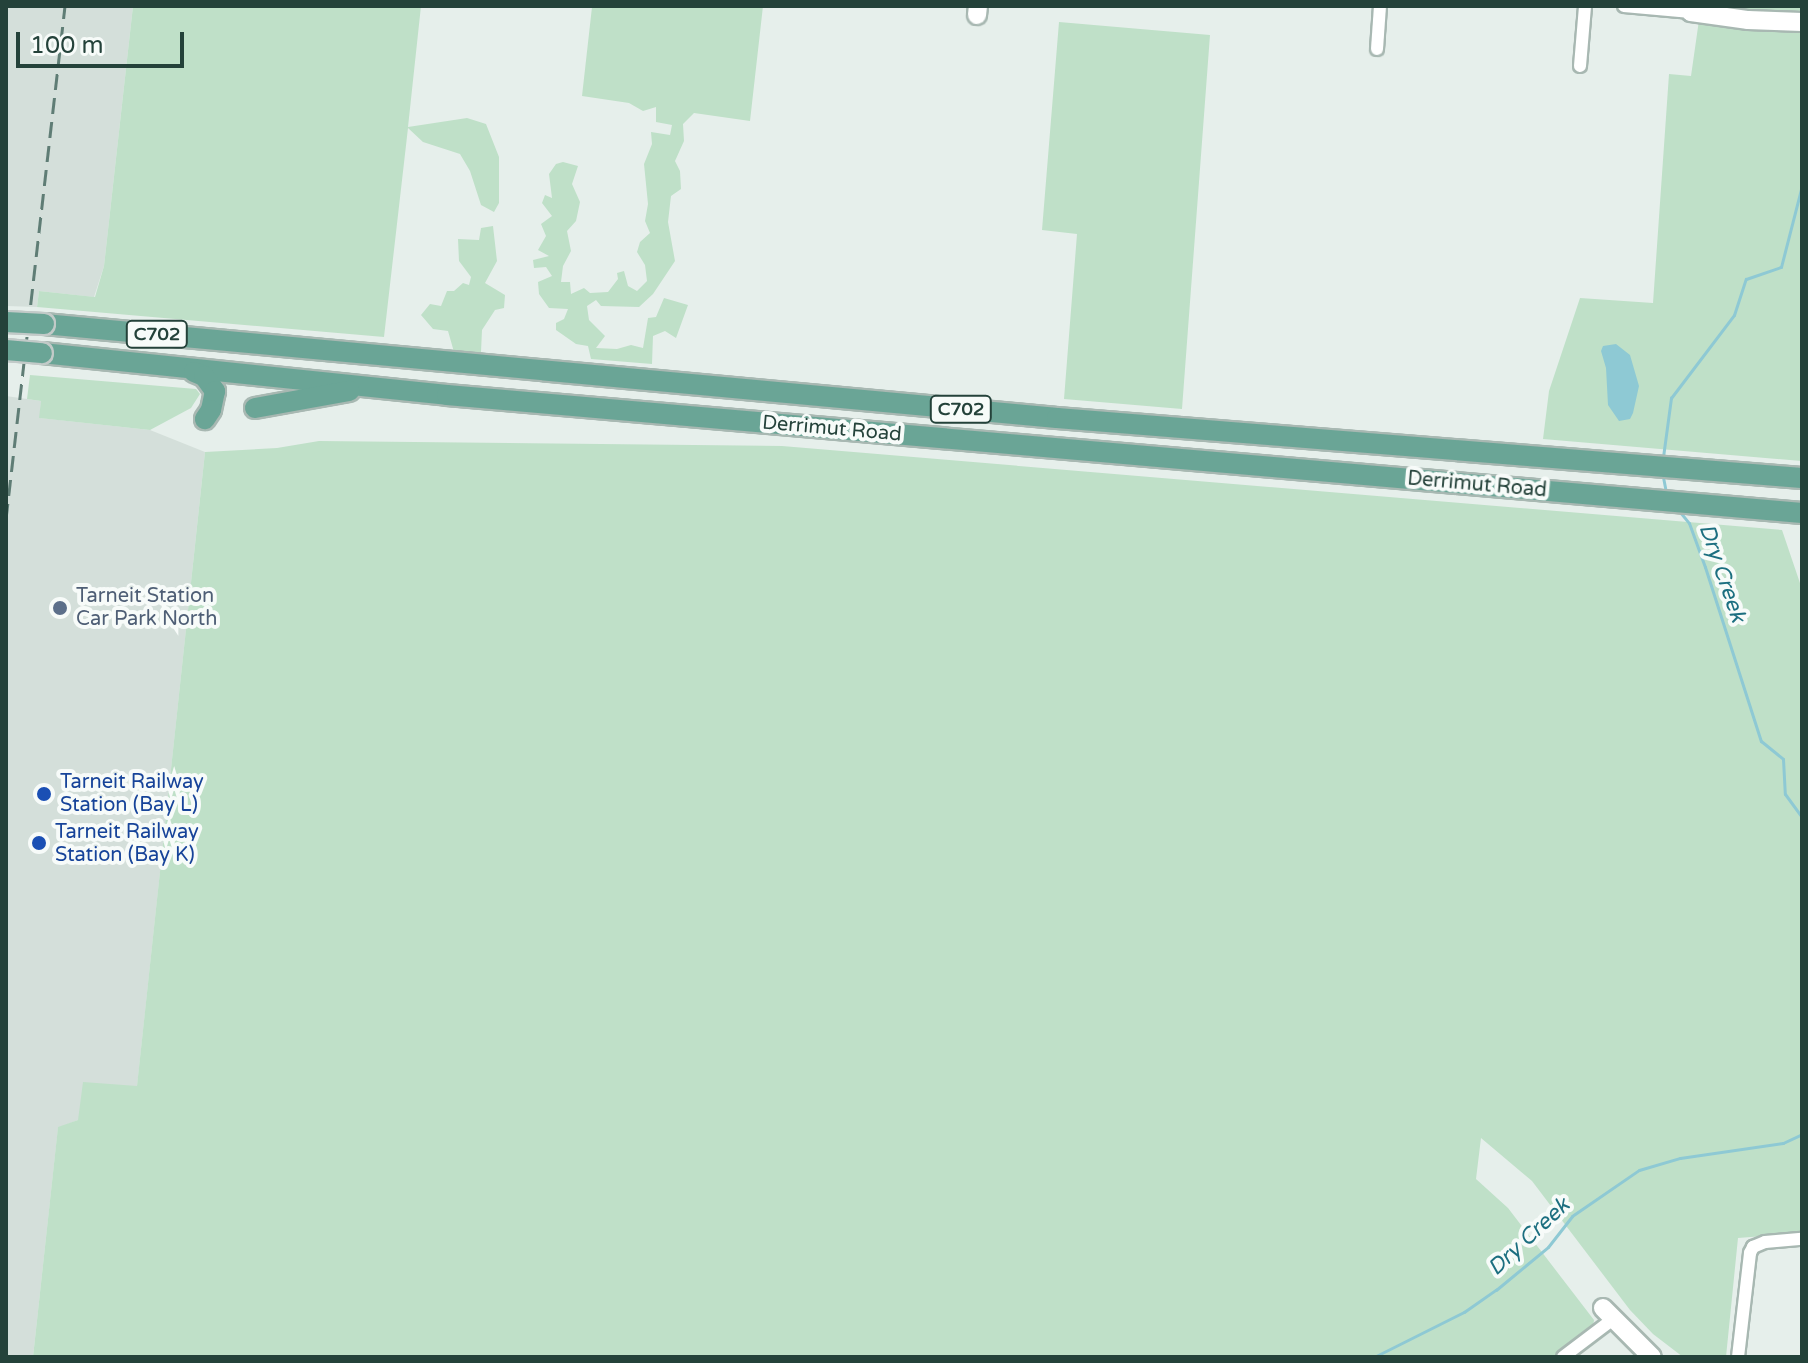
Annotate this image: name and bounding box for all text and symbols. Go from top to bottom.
scale bar [20,16,188,66]
text: 100 m [30,31,104,60]
road number: C702 [125,320,189,348]
road number: C702 [929,395,993,423]
street label: Derrimut Road [761,411,903,447]
street label: Derrimut Road [1406,467,1548,503]
water label: Dry Creek [1693,520,1751,626]
place label: Tarneit Station Car Park North [76,584,217,631]
marker: Tarneit Station Car Park North [51,599,69,617]
place label: Tarneit Railway Station (Bay L) [60,770,204,817]
marker: Tarneit Railway Station (Bay L) [35,785,53,803]
place label: Tarneit Railway Station (Bay K) [55,820,199,867]
marker: Tarneit Railway Station (Bay K) [30,834,48,852]
water label: Dry Creek [1483,1192,1575,1282]

